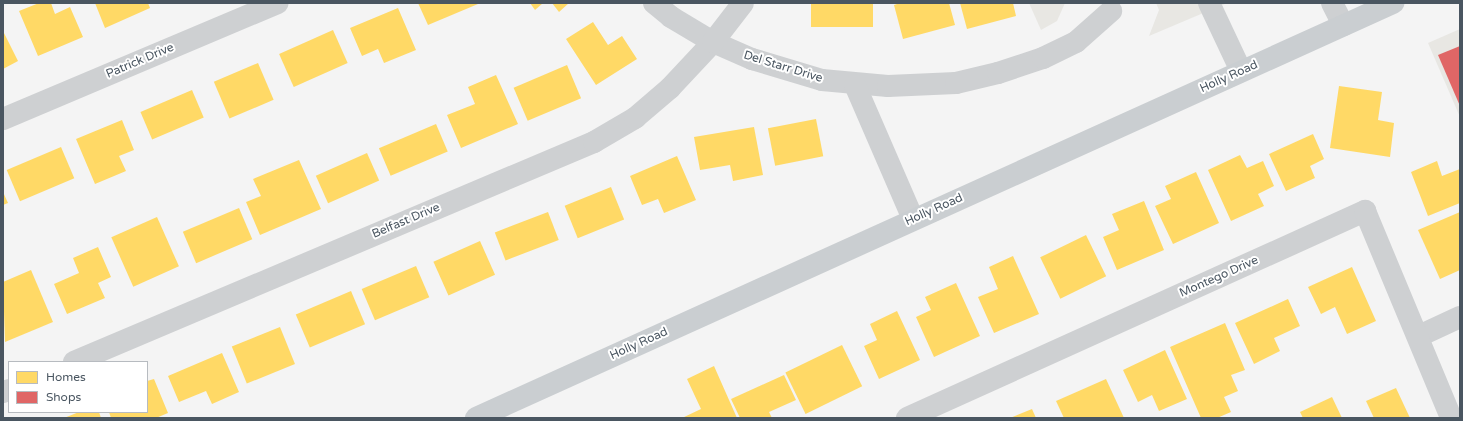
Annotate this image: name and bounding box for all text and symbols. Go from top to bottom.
street label: Patrick Drive [104,40,176,82]
street label: Del Starr Drive [742,48,824,86]
street label: Holly Road [1198,58,1260,96]
street label: Holly Road [903,191,965,229]
street label: Belfast Drive [370,200,442,242]
street label: Montego Drive [1177,253,1261,301]
street label: Holly Road [608,325,670,363]
legend [8,361,148,413]
text: Homes [46,370,86,384]
text: Shops [46,390,81,404]

